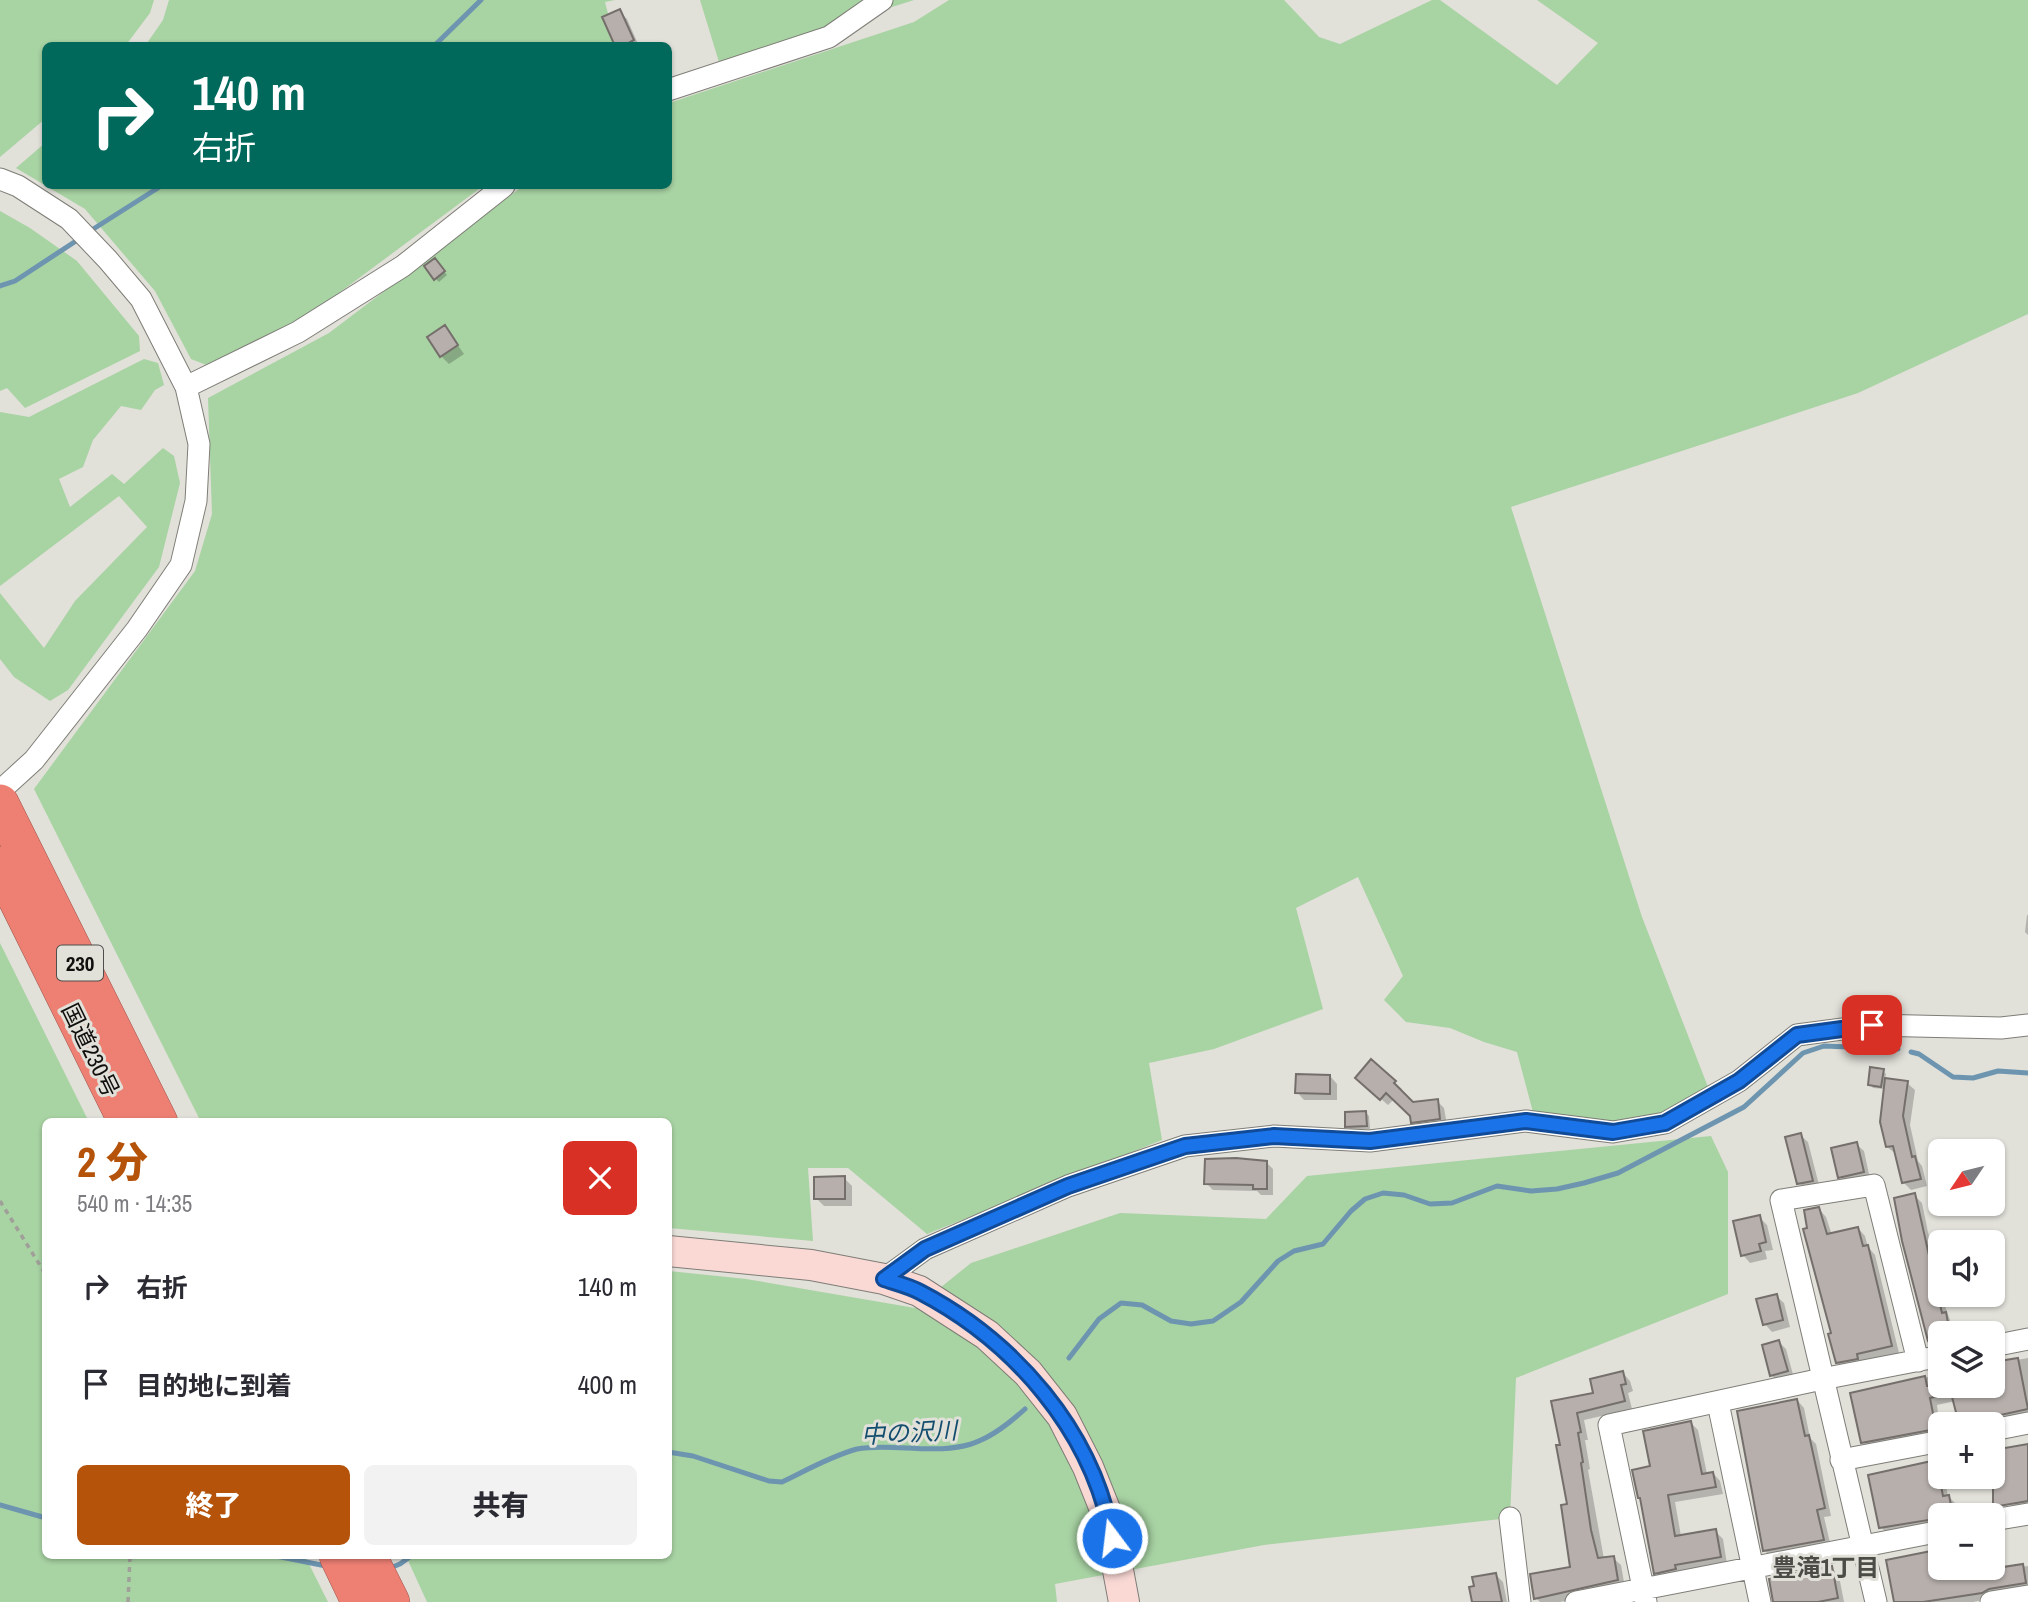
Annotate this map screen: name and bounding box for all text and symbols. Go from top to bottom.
text: 140 m [192,59,306,125]
icon: right [77,70,168,161]
text: 右折 [192,126,256,169]
road number: 230 [57,946,103,981]
pin [1842,995,1902,1055]
street label: 国道230号 [55,998,127,1102]
icon: arrive [1853,1006,1891,1044]
text: 2 分 [77,1134,148,1190]
north arrow [1928,1139,2006,1216]
map controls [1928,1139,2005,1580]
button: close [563,1141,637,1215]
text: 540 m · 14:35 [77,1188,192,1219]
button: sound [1928,1230,2005,1307]
icon: right [77,1267,115,1305]
text: 140 m [578,1269,637,1304]
text: 右折 [136,1270,188,1305]
button: layers [1928,1321,2005,1398]
icon: arrive [77,1365,115,1403]
text: 400 m [578,1367,637,1402]
text: 目的地に到着 [136,1368,292,1403]
button: + [1928,1412,2005,1489]
water label: 中の沢川 [860,1413,961,1450]
button: 終了 [77,1465,350,1545]
button: 共有 [364,1465,637,1545]
position arrow [1075,1501,1149,1575]
button: − [1928,1503,2005,1580]
district label: 豊滝1丁目 [1773,1551,1879,1583]

